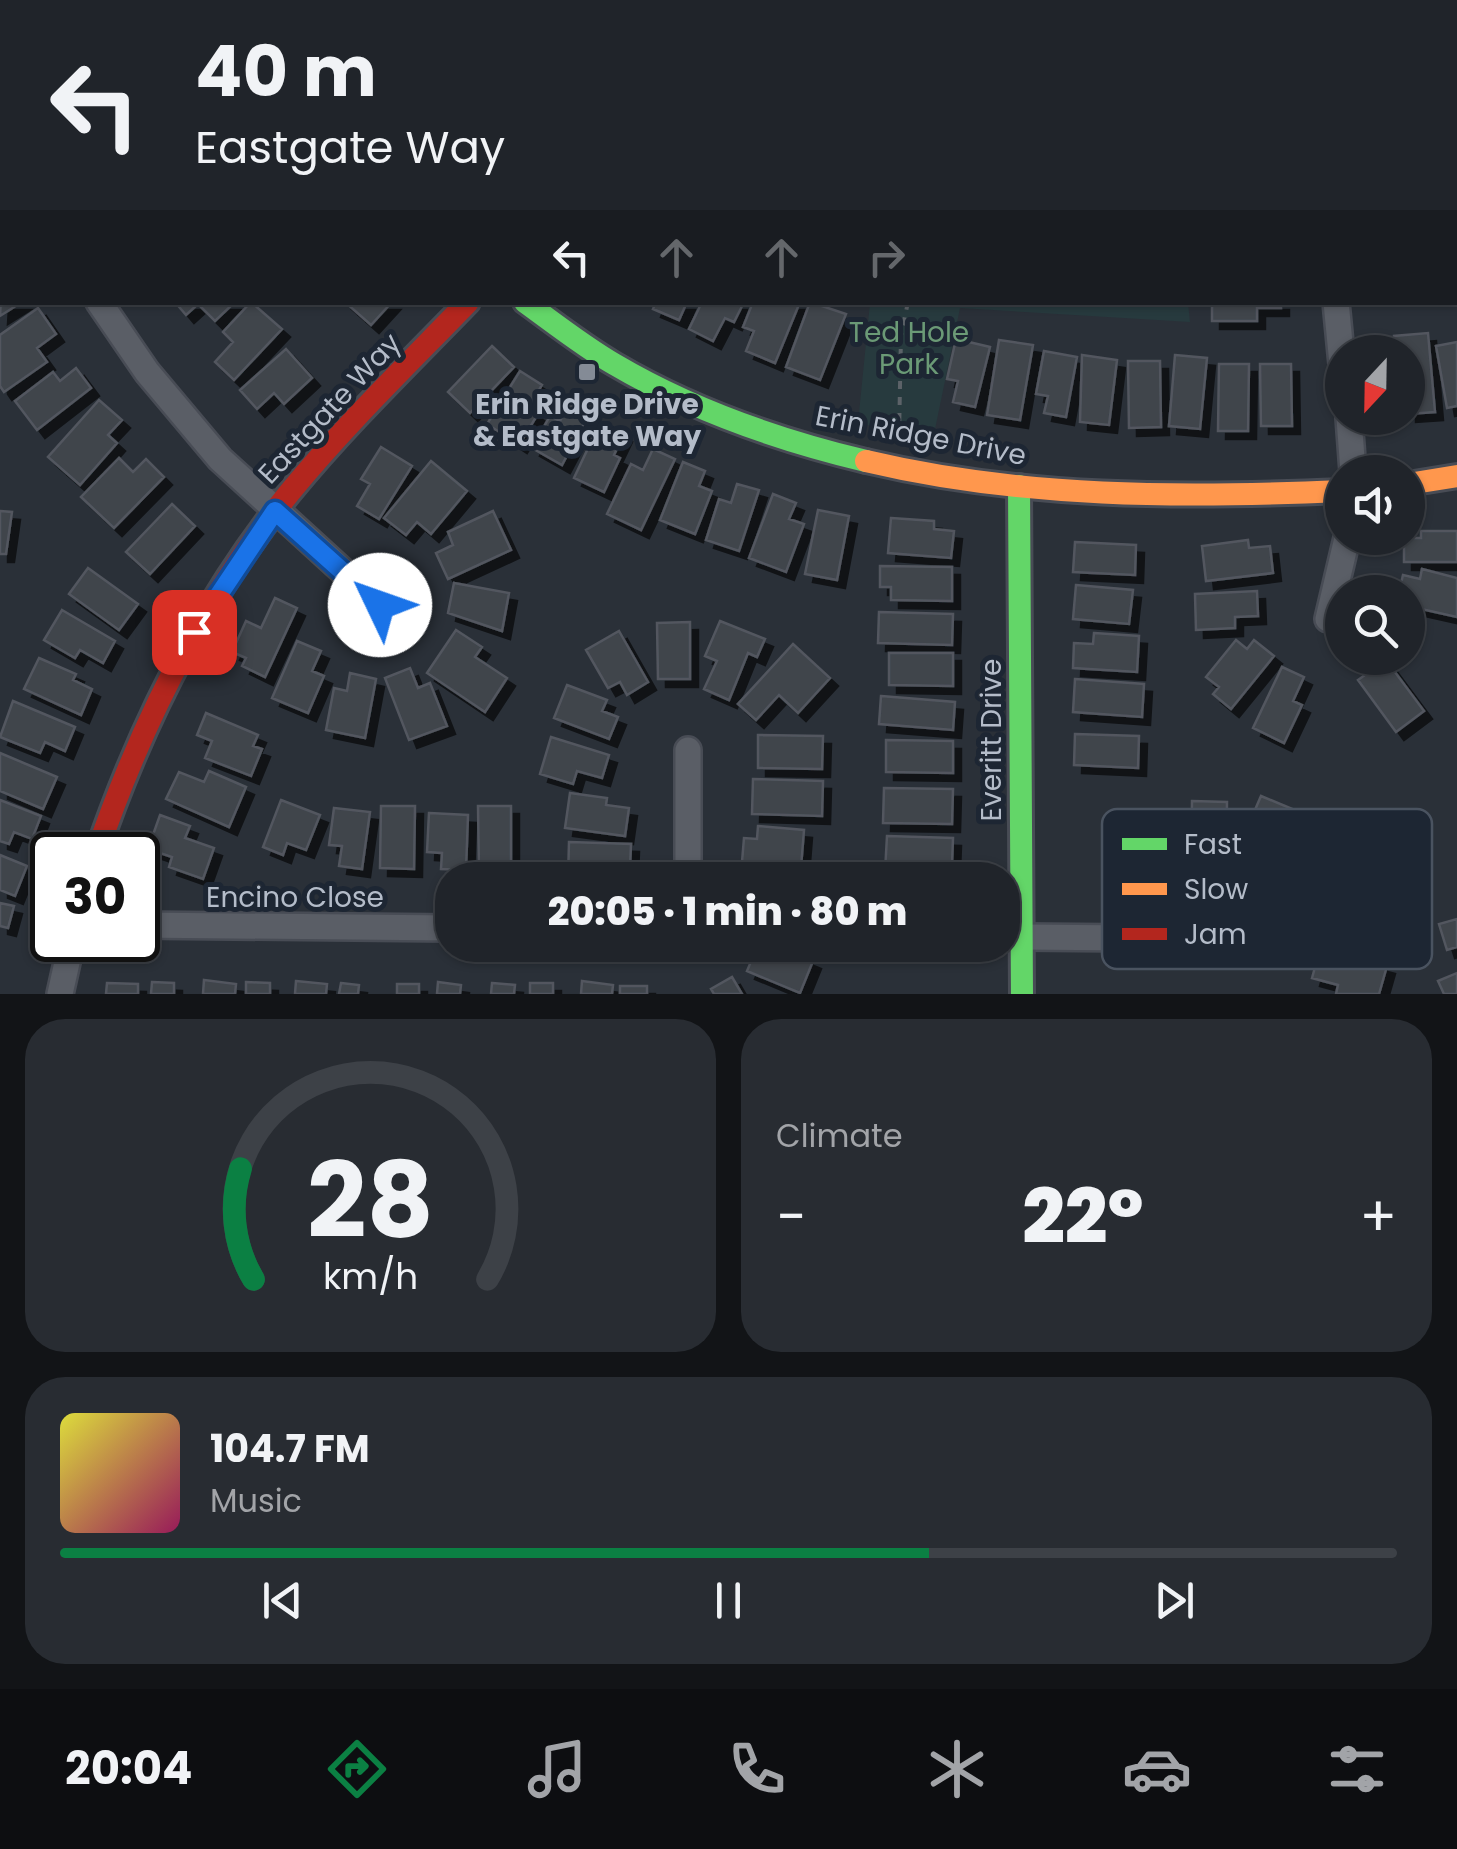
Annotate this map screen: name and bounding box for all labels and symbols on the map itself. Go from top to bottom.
park label: Ted Hole Park [849,313,969,384]
street label: Eastgate Way [249,324,410,492]
north arrow [1325,335,1425,435]
marker: Erin Ridge Drive & Eastgate Way [576,361,598,383]
place label: Erin Ridge Drive & Eastgate Way [473,385,701,456]
street label: Erin Ridge Drive [812,396,1030,475]
position arrow [328,553,432,657]
pin [152,590,237,675]
street label: Everitt Drive [972,659,1011,821]
legend [1102,809,1432,969]
text: Fast [1184,825,1242,864]
speed limit sign: 30 [30,832,160,962]
text: Slow [1184,870,1248,909]
street label: Encino Close [206,878,384,917]
text: Jam [1184,915,1247,954]

